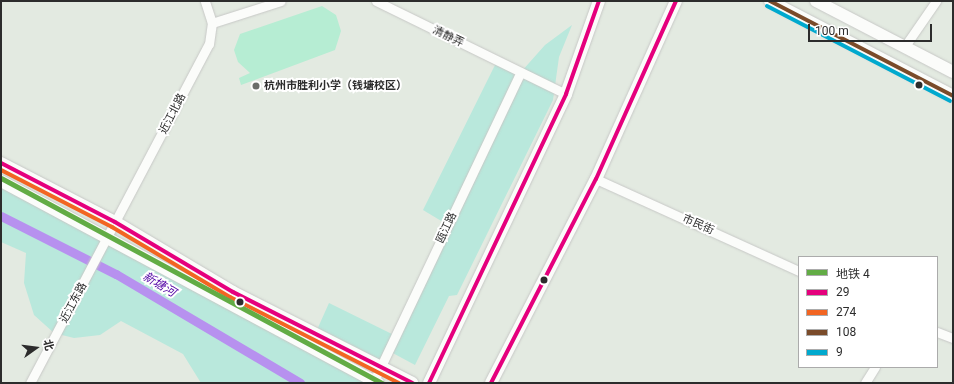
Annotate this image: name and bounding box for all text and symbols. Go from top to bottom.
scale bar [810,16,934,42]
street label: 清静弄 [430,24,466,50]
text: 100 m [815,24,849,38]
place label: 杭州市胜利小学（钱塘校区） [264,79,407,93]
unlabelled marker [914,80,924,90]
marker: 杭州市胜利小学（钱塘校区） [251,81,261,91]
street label: 近江北路 [157,91,189,137]
street label: 瓯江路 [434,210,460,246]
street label: 市民街 [680,212,716,238]
legend [798,256,938,368]
text: 地铁 4 [836,267,870,281]
water label: 新塘河 [140,270,178,300]
unlabelled marker [539,275,549,285]
street label: 近江东路 [58,280,90,326]
text: 29 [836,285,850,299]
unlabelled marker [235,297,245,307]
text: 274 [836,305,856,319]
text: 108 [836,325,856,339]
north arrow [16,328,56,368]
text: 北 [40,338,56,352]
text: 9 [836,345,843,359]

